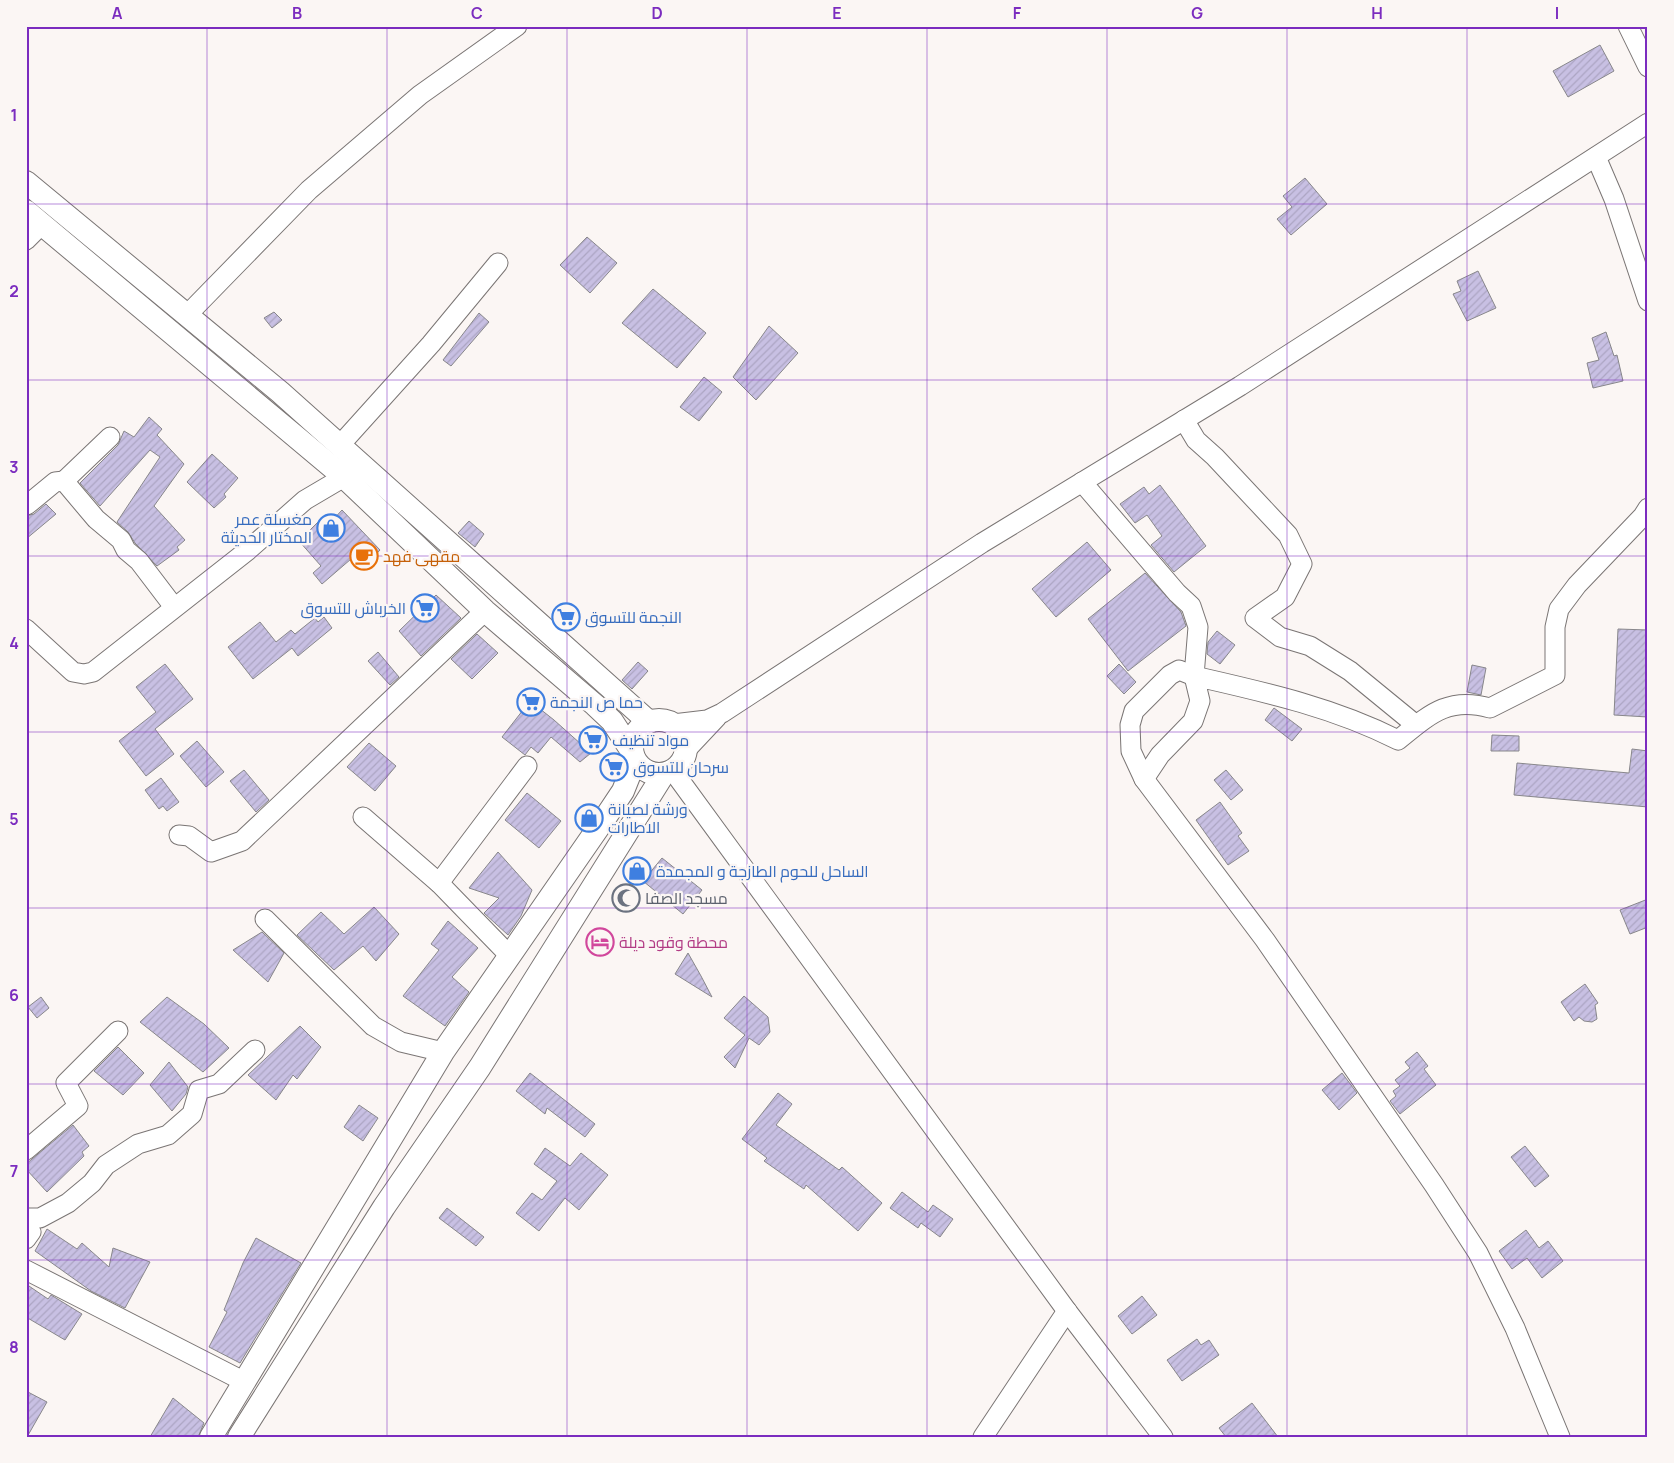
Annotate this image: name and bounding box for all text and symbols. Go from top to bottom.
text: A [112,2,123,24]
text: B [292,2,302,24]
text: C [471,2,483,24]
text: D [651,2,663,24]
text: E [832,2,842,24]
text: F [1013,2,1022,24]
text: G [1191,2,1203,24]
text: H [1371,2,1383,24]
text: I [1555,2,1559,24]
text: 1 [10,104,18,126]
text: 2 [9,280,19,302]
text: 3 [9,456,19,478]
place label: مغسلة عمر المختار الحديثة [221,508,312,548]
shop icon: مغسلة عمر المختار الحديثة [316,513,346,543]
cafe icon: مقهى فهد [349,541,379,571]
place label: مقهى فهد [383,545,460,567]
supermarket icon: الخرباش للتسوق [410,593,440,623]
place label: الخرباش للتسوق [300,597,406,619]
supermarket icon: النجمة للتسوق [551,602,581,632]
place label: النجمة للتسوق [585,606,682,628]
text: 4 [9,632,19,654]
supermarket icon: حما ص النجمة [516,687,546,717]
place label: حما ص النجمة [550,691,643,713]
supermarket icon: مواد تنظيف [578,725,608,755]
place label: مواد تنظيف [612,729,689,751]
supermarket icon: سرحان للتسوق [599,752,629,782]
place label: سرحان للتسوق [633,756,729,778]
place label: ورشة لصيانة الاطارات [608,798,688,838]
shop icon: ورشة لصيانة الاطارات [574,803,604,833]
text: 5 [9,808,19,830]
shop icon: الساحل للحوم الطازجة و المجمدة [622,856,652,886]
place label: الساحل للحوم الطازجة و المجمدة [656,860,869,883]
mosque icon: مسجد الصفا [611,883,641,913]
place label: مسجد الصفا [645,887,728,909]
hotel icon: محطة وقود ديلة [585,927,615,957]
place label: محطة وقود ديلة [619,931,728,953]
text: 6 [9,984,19,1006]
text: 7 [10,1160,18,1182]
text: 8 [9,1336,19,1358]

